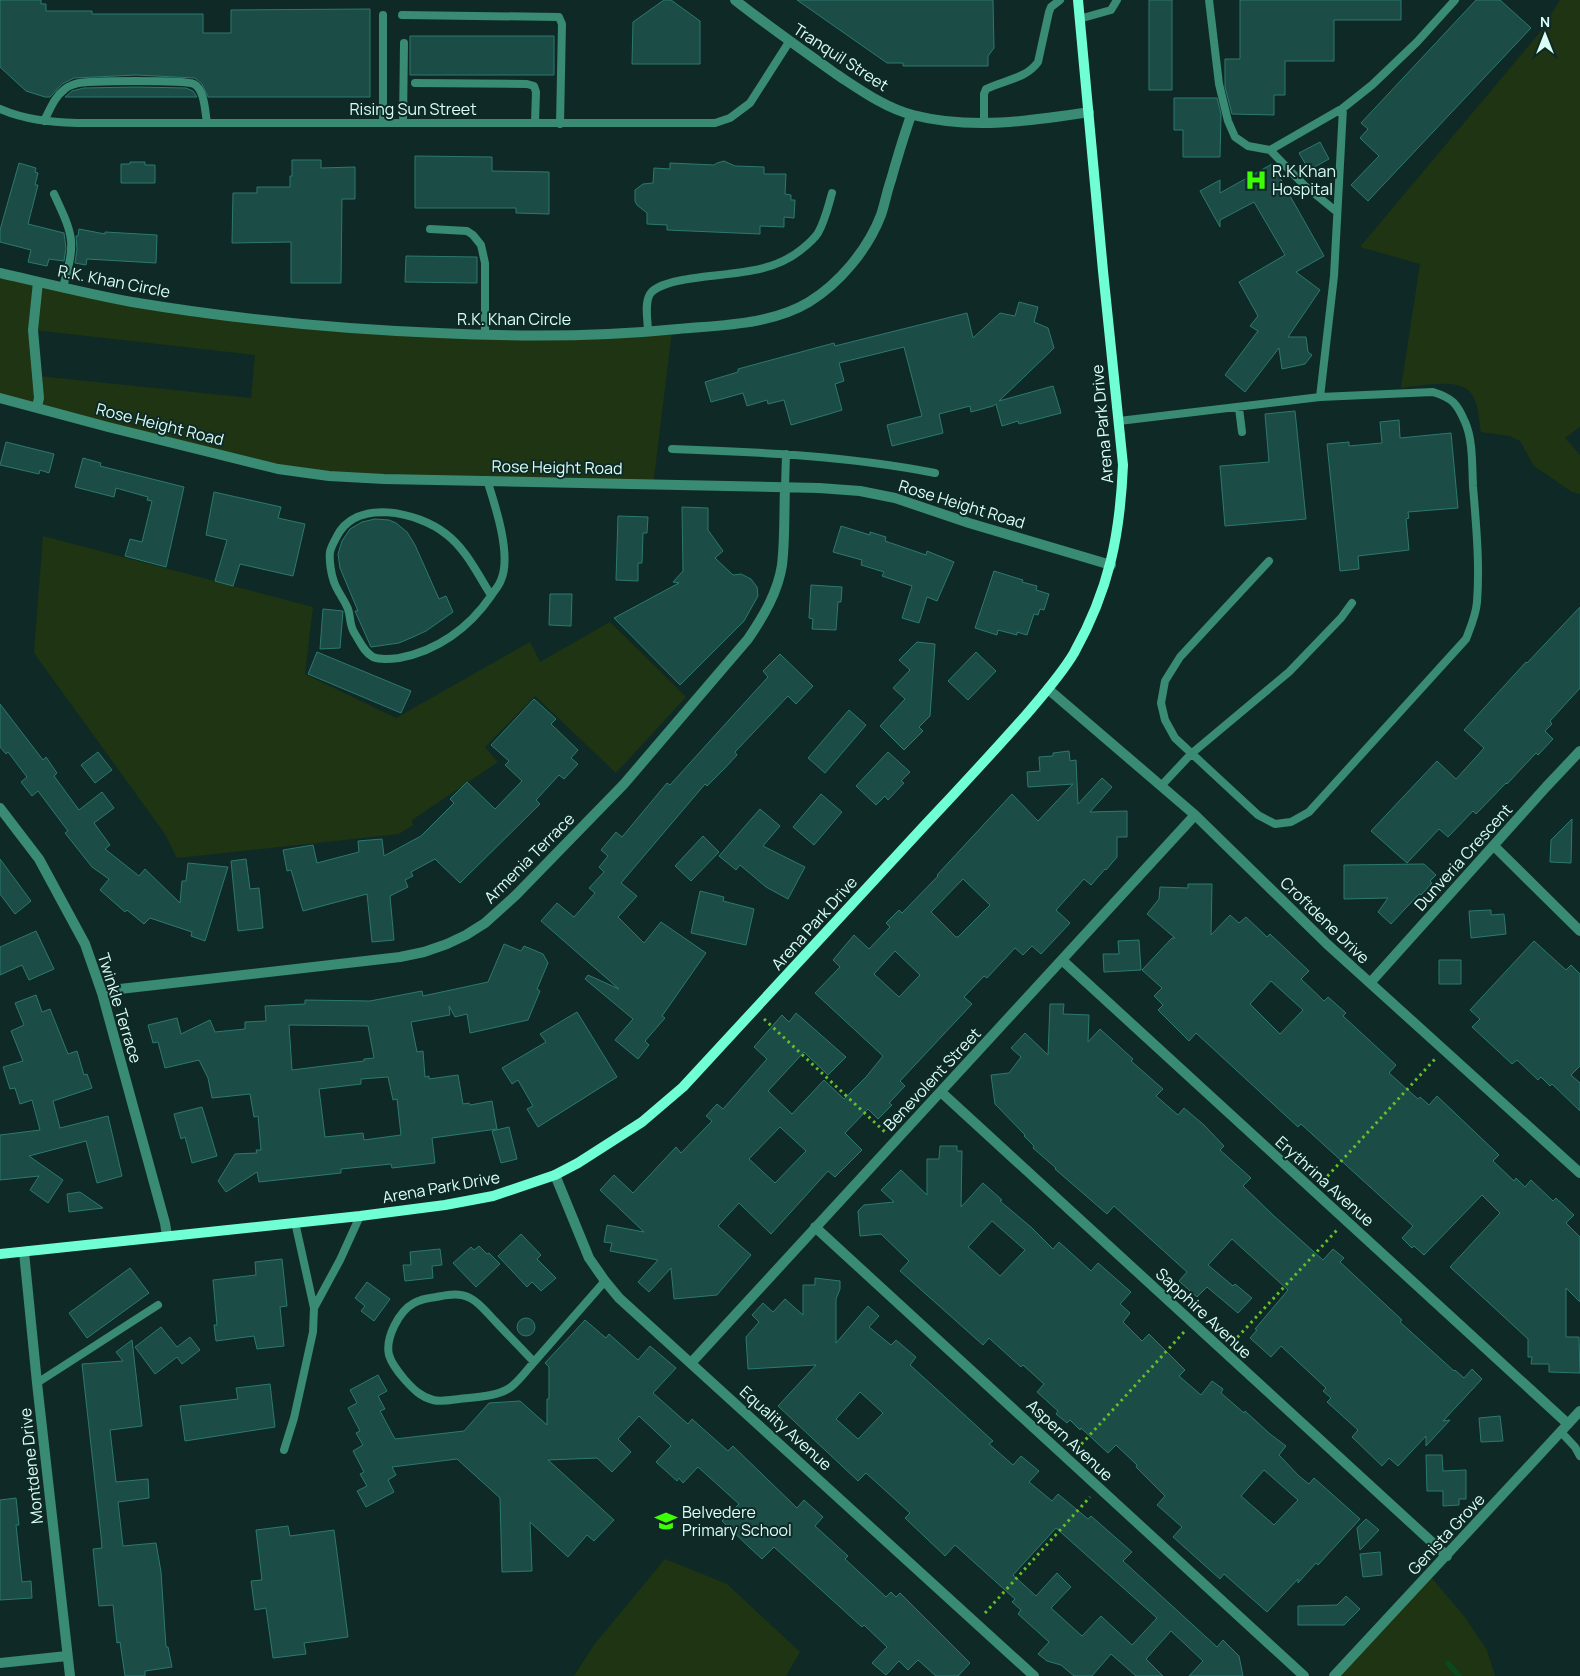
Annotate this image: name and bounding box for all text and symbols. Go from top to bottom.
north arrow [1520,10,1570,60]
text: N [1540,12,1550,31]
street label: Tranquil Street [789,18,893,96]
street label: Rising Sun Street [349,98,477,120]
place label: R.K Khan Hospital [1272,160,1336,200]
hospital icon: R.K Khan Hospital [1243,167,1269,193]
street label: R.K. Khan Circle [56,259,172,303]
street label: R.K. Khan Circle [457,308,571,330]
street label: Arena Park Drive [1086,364,1118,484]
street label: Rose Height Road [94,397,226,451]
street label: Rose Height Road [491,455,623,479]
street label: Rose Height Road [896,474,1028,534]
street label: Dunveria Crescent [1409,799,1517,915]
street label: Armenia Terrace [479,808,579,908]
street label: Arena Park Drive [766,871,862,975]
street label: Croftdene Drive [1276,872,1374,968]
street label: Twinkle Terrace [93,950,147,1066]
street label: Benevolent Street [878,1023,986,1135]
street label: Erythrina Avenue [1271,1131,1379,1231]
street label: Arena Park Drive [381,1166,501,1208]
street label: Sapphire Avenue [1151,1263,1257,1363]
street label: Equality Avenue [735,1381,837,1475]
street label: Aspern Avenue [1022,1394,1118,1486]
street label: Montdene Drive [14,1407,48,1525]
street label: Genista Grove [1403,1489,1489,1579]
place label: Belvedere Primary School [682,1501,792,1541]
school or university icon: Belvedere Primary School [653,1508,679,1534]

